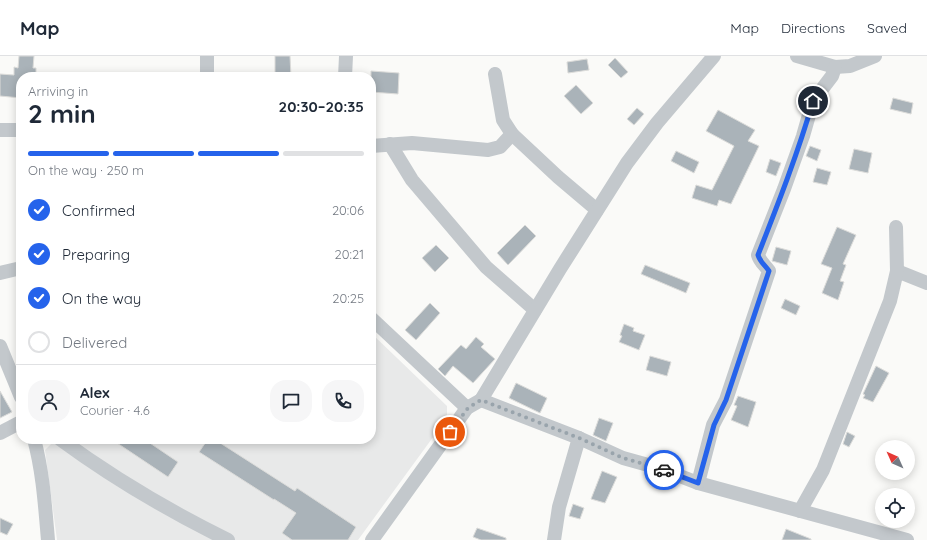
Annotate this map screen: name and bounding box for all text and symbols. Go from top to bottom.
text: Map [20,16,59,40]
text: Map [730,19,759,37]
text: Directions [781,19,845,37]
text: Saved [867,19,907,37]
text: Arriving in [28,83,88,99]
pin [796,84,830,118]
icon: home [802,90,824,112]
text: 2 min [28,97,96,130]
text: 20:30–20:35 [279,97,364,116]
text: On the way · 250 m [28,162,144,178]
icon: check [28,199,50,221]
text: Confirmed [62,201,135,220]
text: 20:06 [332,202,364,218]
icon: check [28,243,50,265]
text: Preparing [62,245,130,264]
text: 20:21 [335,246,364,262]
icon: check [28,287,50,309]
text: On the way [62,289,141,308]
text: 20:25 [332,290,364,306]
text: Delivered [62,333,127,352]
button: person [28,380,70,422]
button: chat [270,380,312,422]
button: phone [322,380,364,422]
text: Alex [80,383,110,402]
text: Courier · 4.6 [80,402,150,418]
pin [433,415,467,449]
icon: bag [439,421,461,443]
north arrow [875,440,915,480]
map controls [875,440,915,528]
courier [644,450,684,490]
icon: car [653,459,675,481]
button: locate [875,488,915,528]

